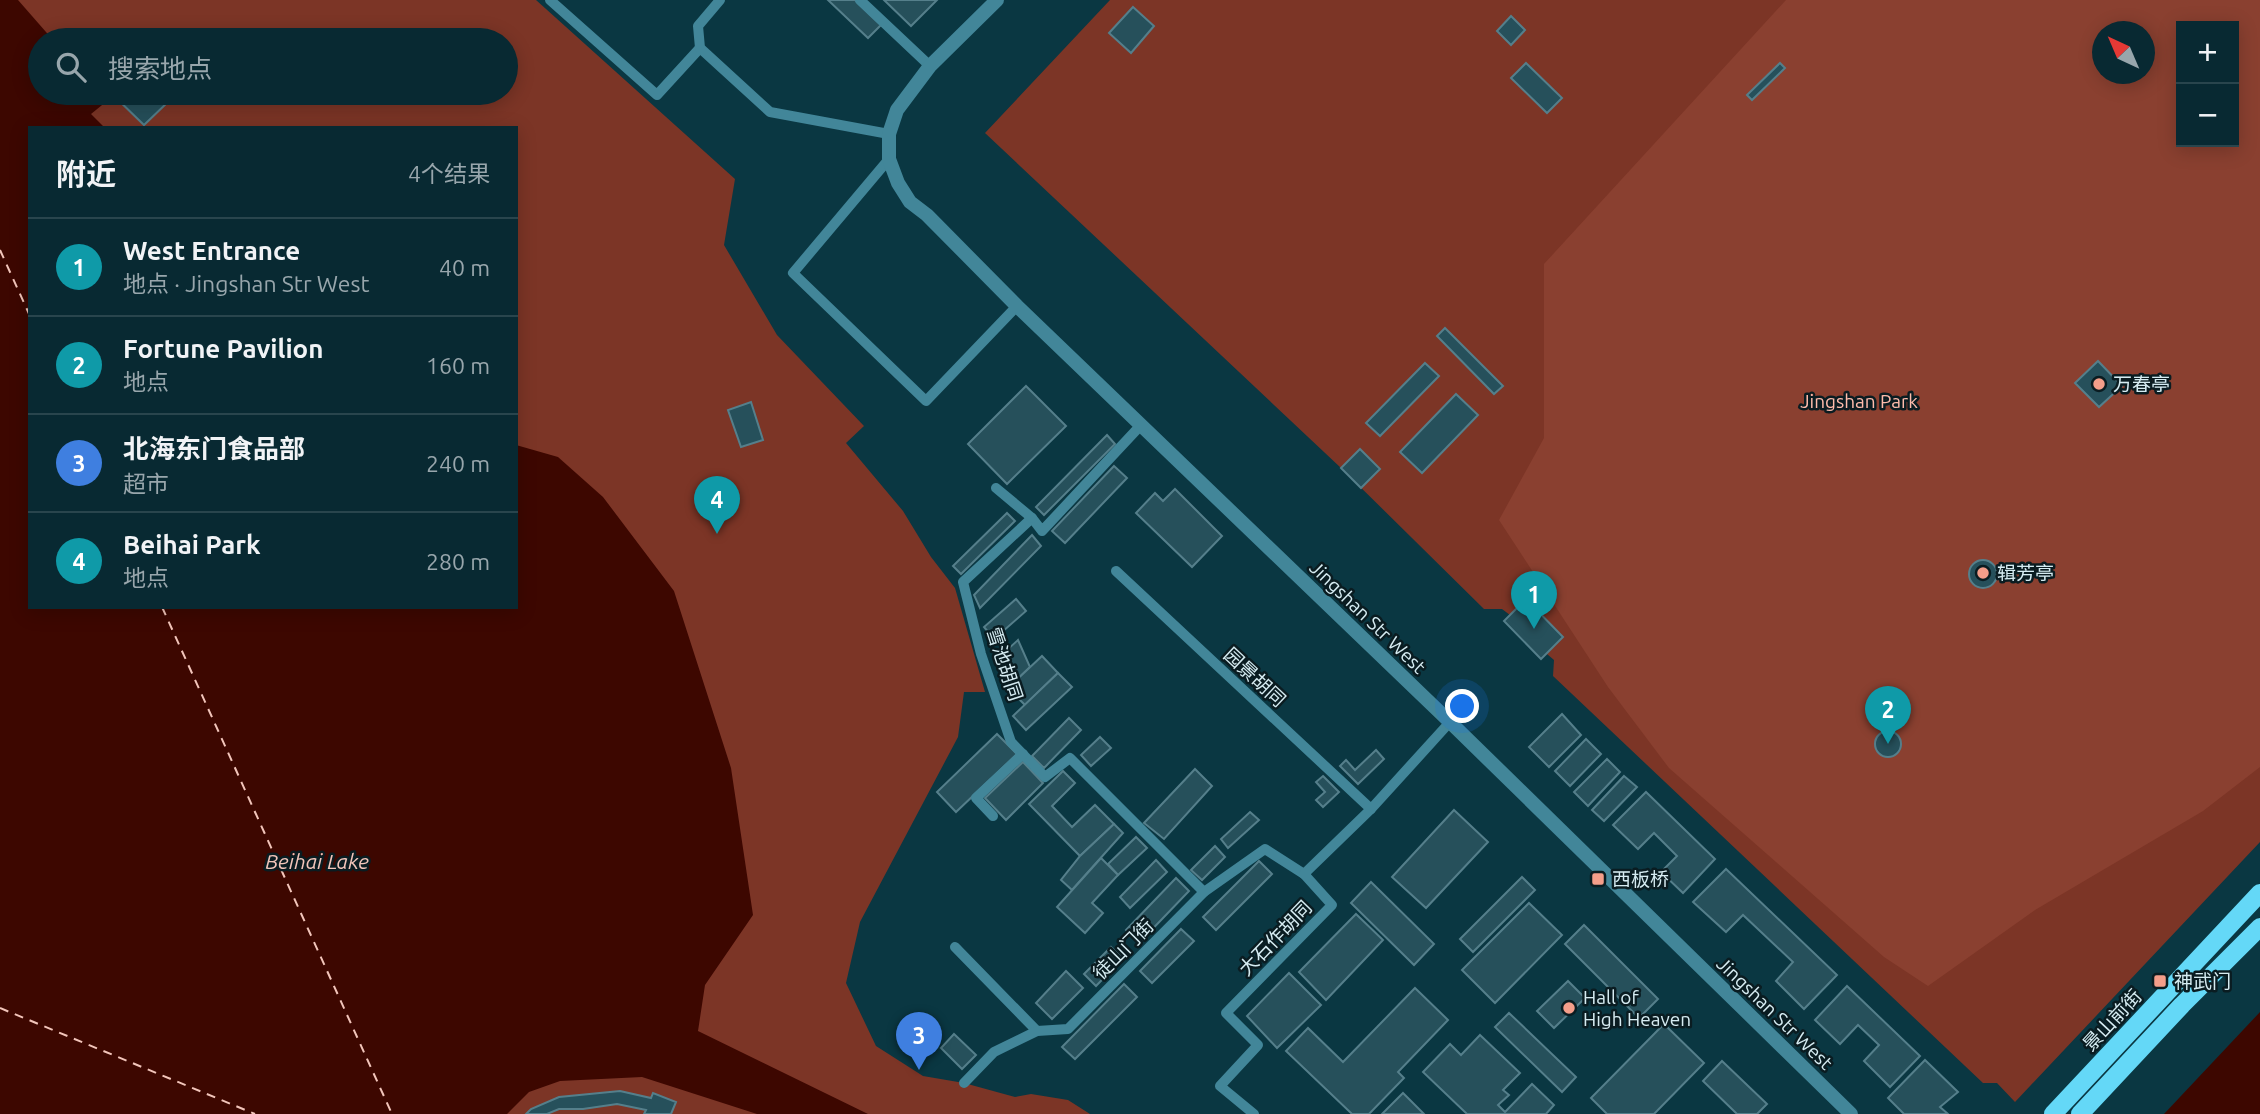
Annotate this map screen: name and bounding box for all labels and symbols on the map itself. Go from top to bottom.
north arrow [2092,21,2155,84]
place label: 万春亭 [2113,373,2170,395]
marker: 万春亭 [2091,376,2107,392]
park label: Jingshan Park [1800,390,1918,412]
pin: 4 [694,476,740,534]
street label: Jingshan Str West [1306,556,1431,678]
place label: 辑芳亭 [1997,562,2054,584]
marker: 辑芳亭 [1975,565,1991,581]
pin: 1 [1511,571,1557,629]
street label: 雪池胡同 [983,624,1027,704]
street label: 园景胡同 [1220,643,1290,711]
pin: 2 [1865,686,1911,744]
your location [1445,689,1479,723]
water label: Beihai Lake [265,849,369,873]
place label: 西板桥 [1612,868,1669,890]
marker: 西板桥 [1590,871,1606,887]
street label: 大石作胡同 [1234,896,1316,980]
street label: 徒山门街 [1088,914,1158,984]
street label: Jingshan Str West [1713,952,1838,1074]
place label: 神武门 [2174,970,2231,992]
marker: 神武门 [2152,973,2168,989]
street label: 景山前街 [2078,985,2146,1055]
place label: Hall of High Heaven [1583,986,1691,1030]
marker: Hall of High Heaven [1561,1000,1577,1016]
pin: 3 [896,1012,942,1070]

